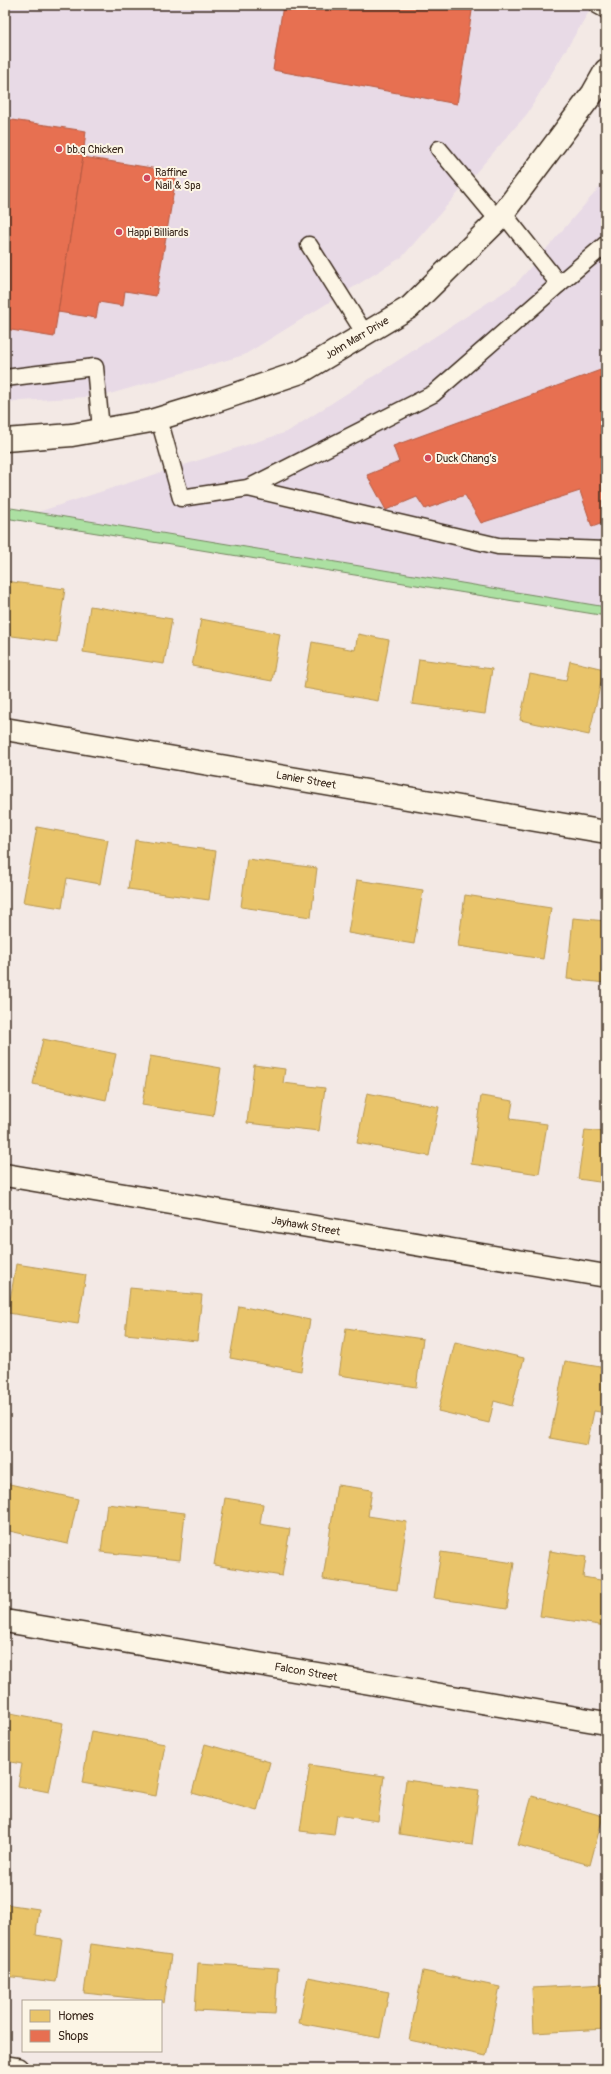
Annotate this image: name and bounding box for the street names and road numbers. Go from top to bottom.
street label: John Marr Drive [323,314,392,362]
street label: Lanier Street [275,768,338,792]
street label: Jayhawk Street [271,1214,342,1239]
street label: Falcon Street [274,1660,339,1684]

